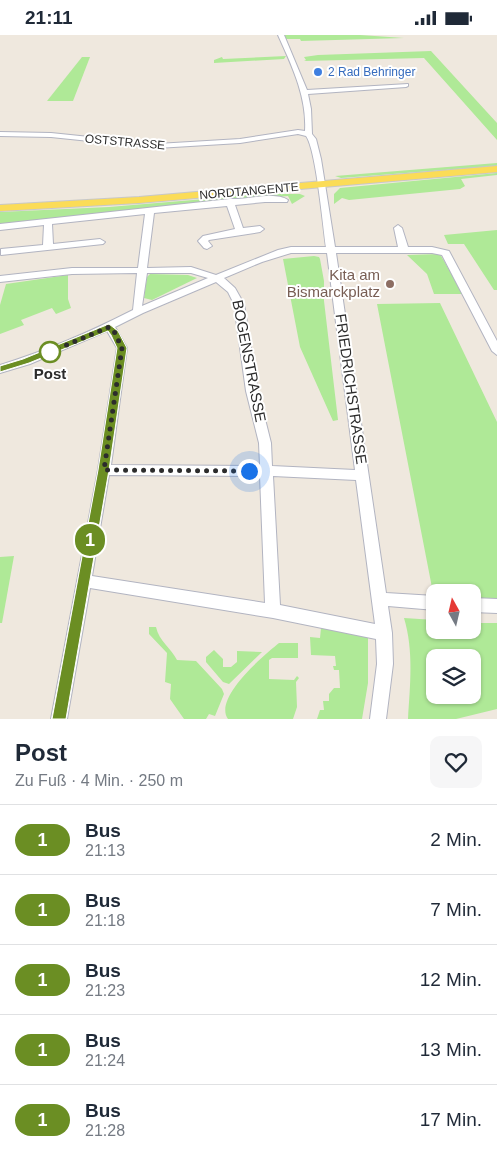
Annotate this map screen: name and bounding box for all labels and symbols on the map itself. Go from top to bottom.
place label: 2 Rad Behringer [328,65,415,79]
marker: 2 Rad Behringer [312,66,324,78]
street label: OSTSTRASSE [84,132,166,152]
street label: NORDTANGENTE [199,180,299,202]
place label: Kita am Bismarckplatz [287,266,380,300]
marker: Kita am Bismarckplatz [384,278,396,290]
street label: BOGENSTRASSE [229,298,270,423]
street label: FRIEDRICHSTRASSE [333,313,370,465]
marker: Post [39,341,61,363]
place label: Post [34,365,66,382]
your location [237,459,262,484]
line badge: 1 [74,524,106,556]
north arrow [426,584,481,639]

